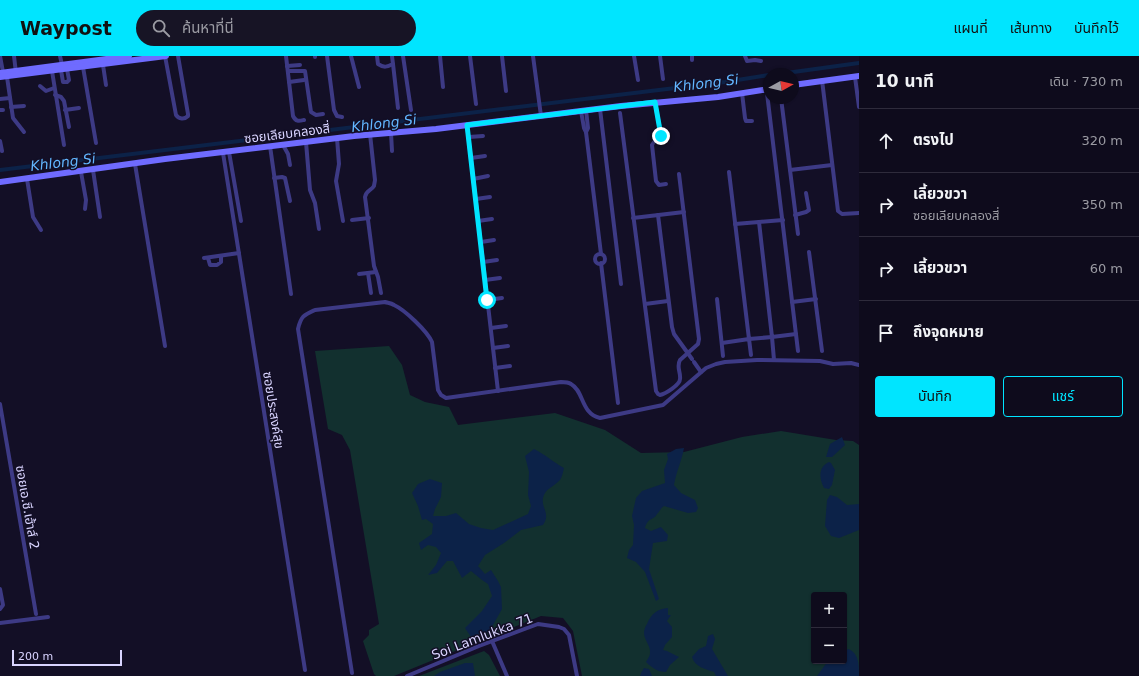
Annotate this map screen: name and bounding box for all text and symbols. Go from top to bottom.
search box [136,10,416,46]
text: Waypost [20,17,112,39]
icon: search [150,17,172,39]
text: ค้นหาที่นี่ [182,19,234,37]
text: แผนที่ [954,20,988,36]
text: เส้นทาง [1010,20,1052,36]
text: บันทึกไว้ [1074,20,1119,36]
north arrow [763,68,799,104]
water label: Khlong Si [673,71,740,95]
text: 10 นาที [875,71,934,91]
text: เดิน · 730 m [1049,74,1123,89]
water label: Khlong Si [351,111,418,135]
street label: ซอยเลียบคลองสี่ [243,119,331,146]
route end [652,127,670,145]
icon: ahead [875,130,897,152]
text: ตรงไป [913,131,954,149]
text: 320 m [1081,133,1123,148]
water label: Khlong Si [30,150,97,174]
text: เลี้ยวขวา [913,185,967,203]
icon: right [875,194,897,216]
text: 350 m [1081,197,1123,212]
text: ซอยเลียบคลองสี่ [913,208,999,223]
icon: right [875,258,897,280]
text: เลี้ยวขวา [913,259,967,277]
text: 60 m [1090,261,1123,276]
route start [478,291,496,309]
icon: arrive [875,322,897,344]
text: ถึงจุดหมาย [913,323,984,341]
street label: ซอยประสงค์สุข [260,370,287,450]
button: บันทึก [875,376,995,417]
button: แชร์ [1003,376,1123,417]
street label: ซอยเอ.ซี.เฮ้าส์ 2 [13,464,42,550]
map controls [811,592,847,664]
button: + [811,592,847,628]
street label: Soi Lamlukka 71 [429,610,535,663]
button: − [811,628,847,664]
scale bar [12,648,122,667]
text: 200 m [18,650,53,663]

